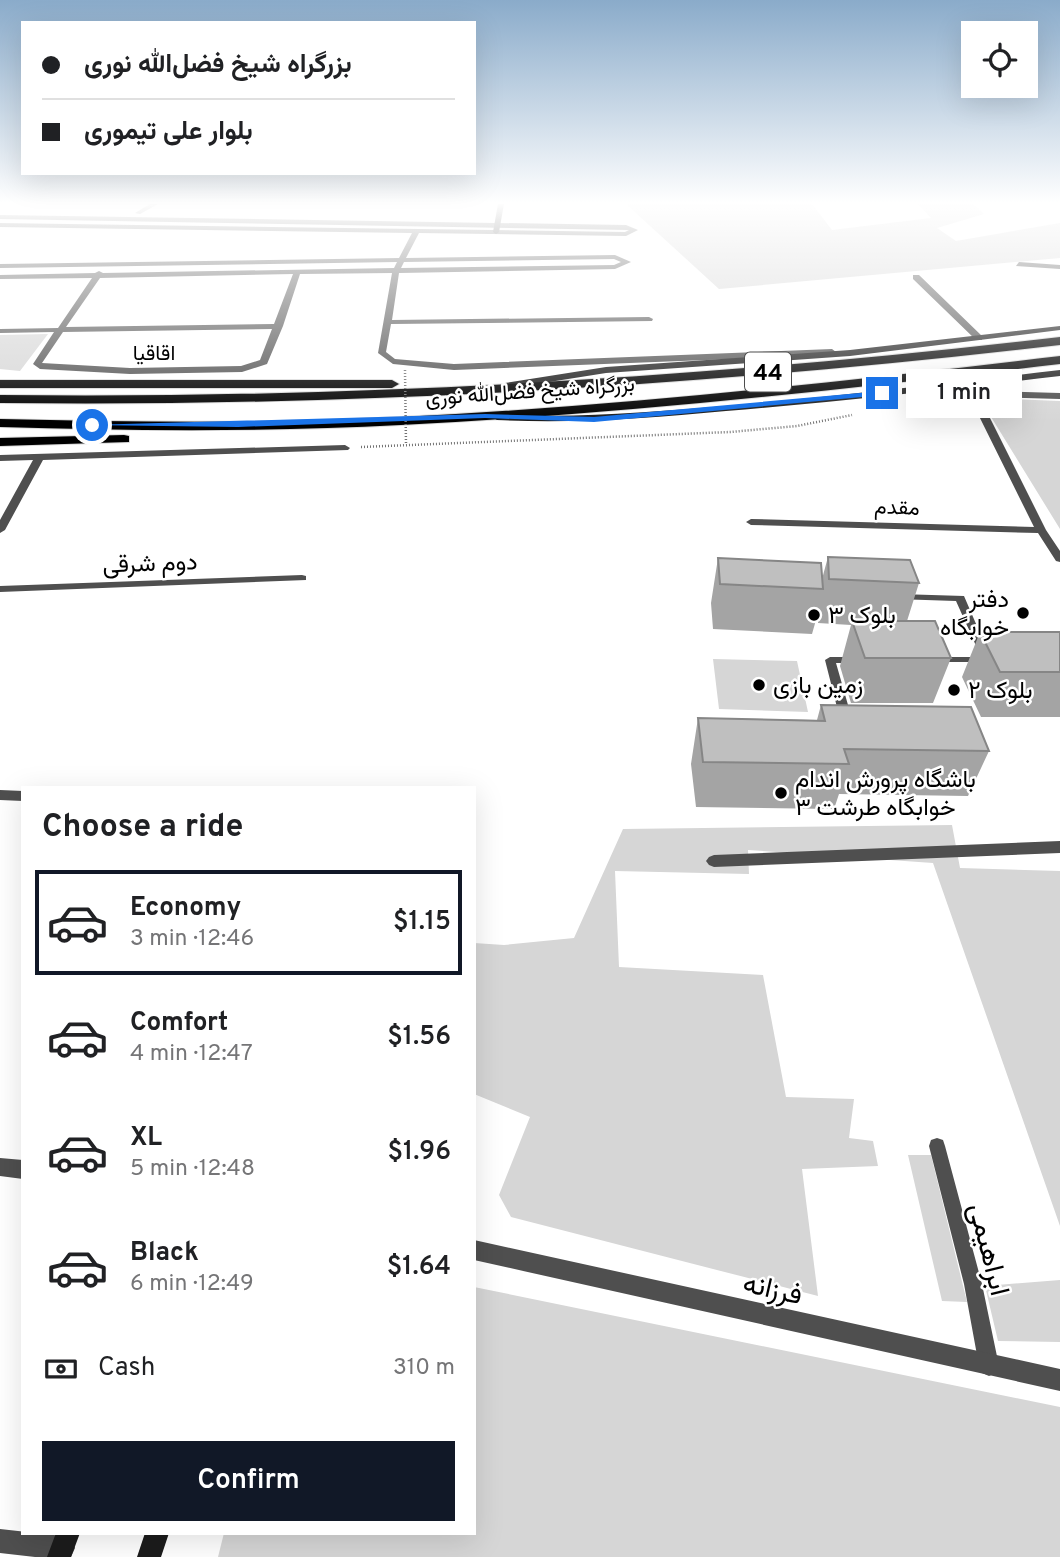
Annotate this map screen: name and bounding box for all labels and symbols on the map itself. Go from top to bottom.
street label: اقاقیا [133,341,175,368]
road number: 44 [745,352,791,392]
callout: 1 min [906,368,1022,418]
street label: بزرگراه شیخ فضل‌الله نوری [424,371,636,413]
route end [866,377,898,409]
route start [76,409,108,441]
street label: مقدم [874,494,920,523]
street label: دوم شرقی [102,548,198,582]
place label: دفتر خوابگاه [940,586,1009,644]
place label: بلوک ۳ [828,602,896,632]
marker: دفتر خوابگاه [1015,605,1031,621]
marker: بلوک ۳ [806,607,822,623]
place label: زمین بازی [773,672,863,702]
marker: زمین بازی [751,677,767,693]
place label: بلوک ۲ [968,677,1033,707]
marker: بلوک ۲ [946,682,962,698]
place label: باشگاه پرورش اندام خوابگاه طرشت ۳ [795,766,976,824]
marker: باشگاه پرورش اندام خوابگاه طرشت ۳ [773,785,789,801]
street label: ابراهیمی [958,1200,1016,1300]
street label: فرزانه [739,1267,806,1315]

